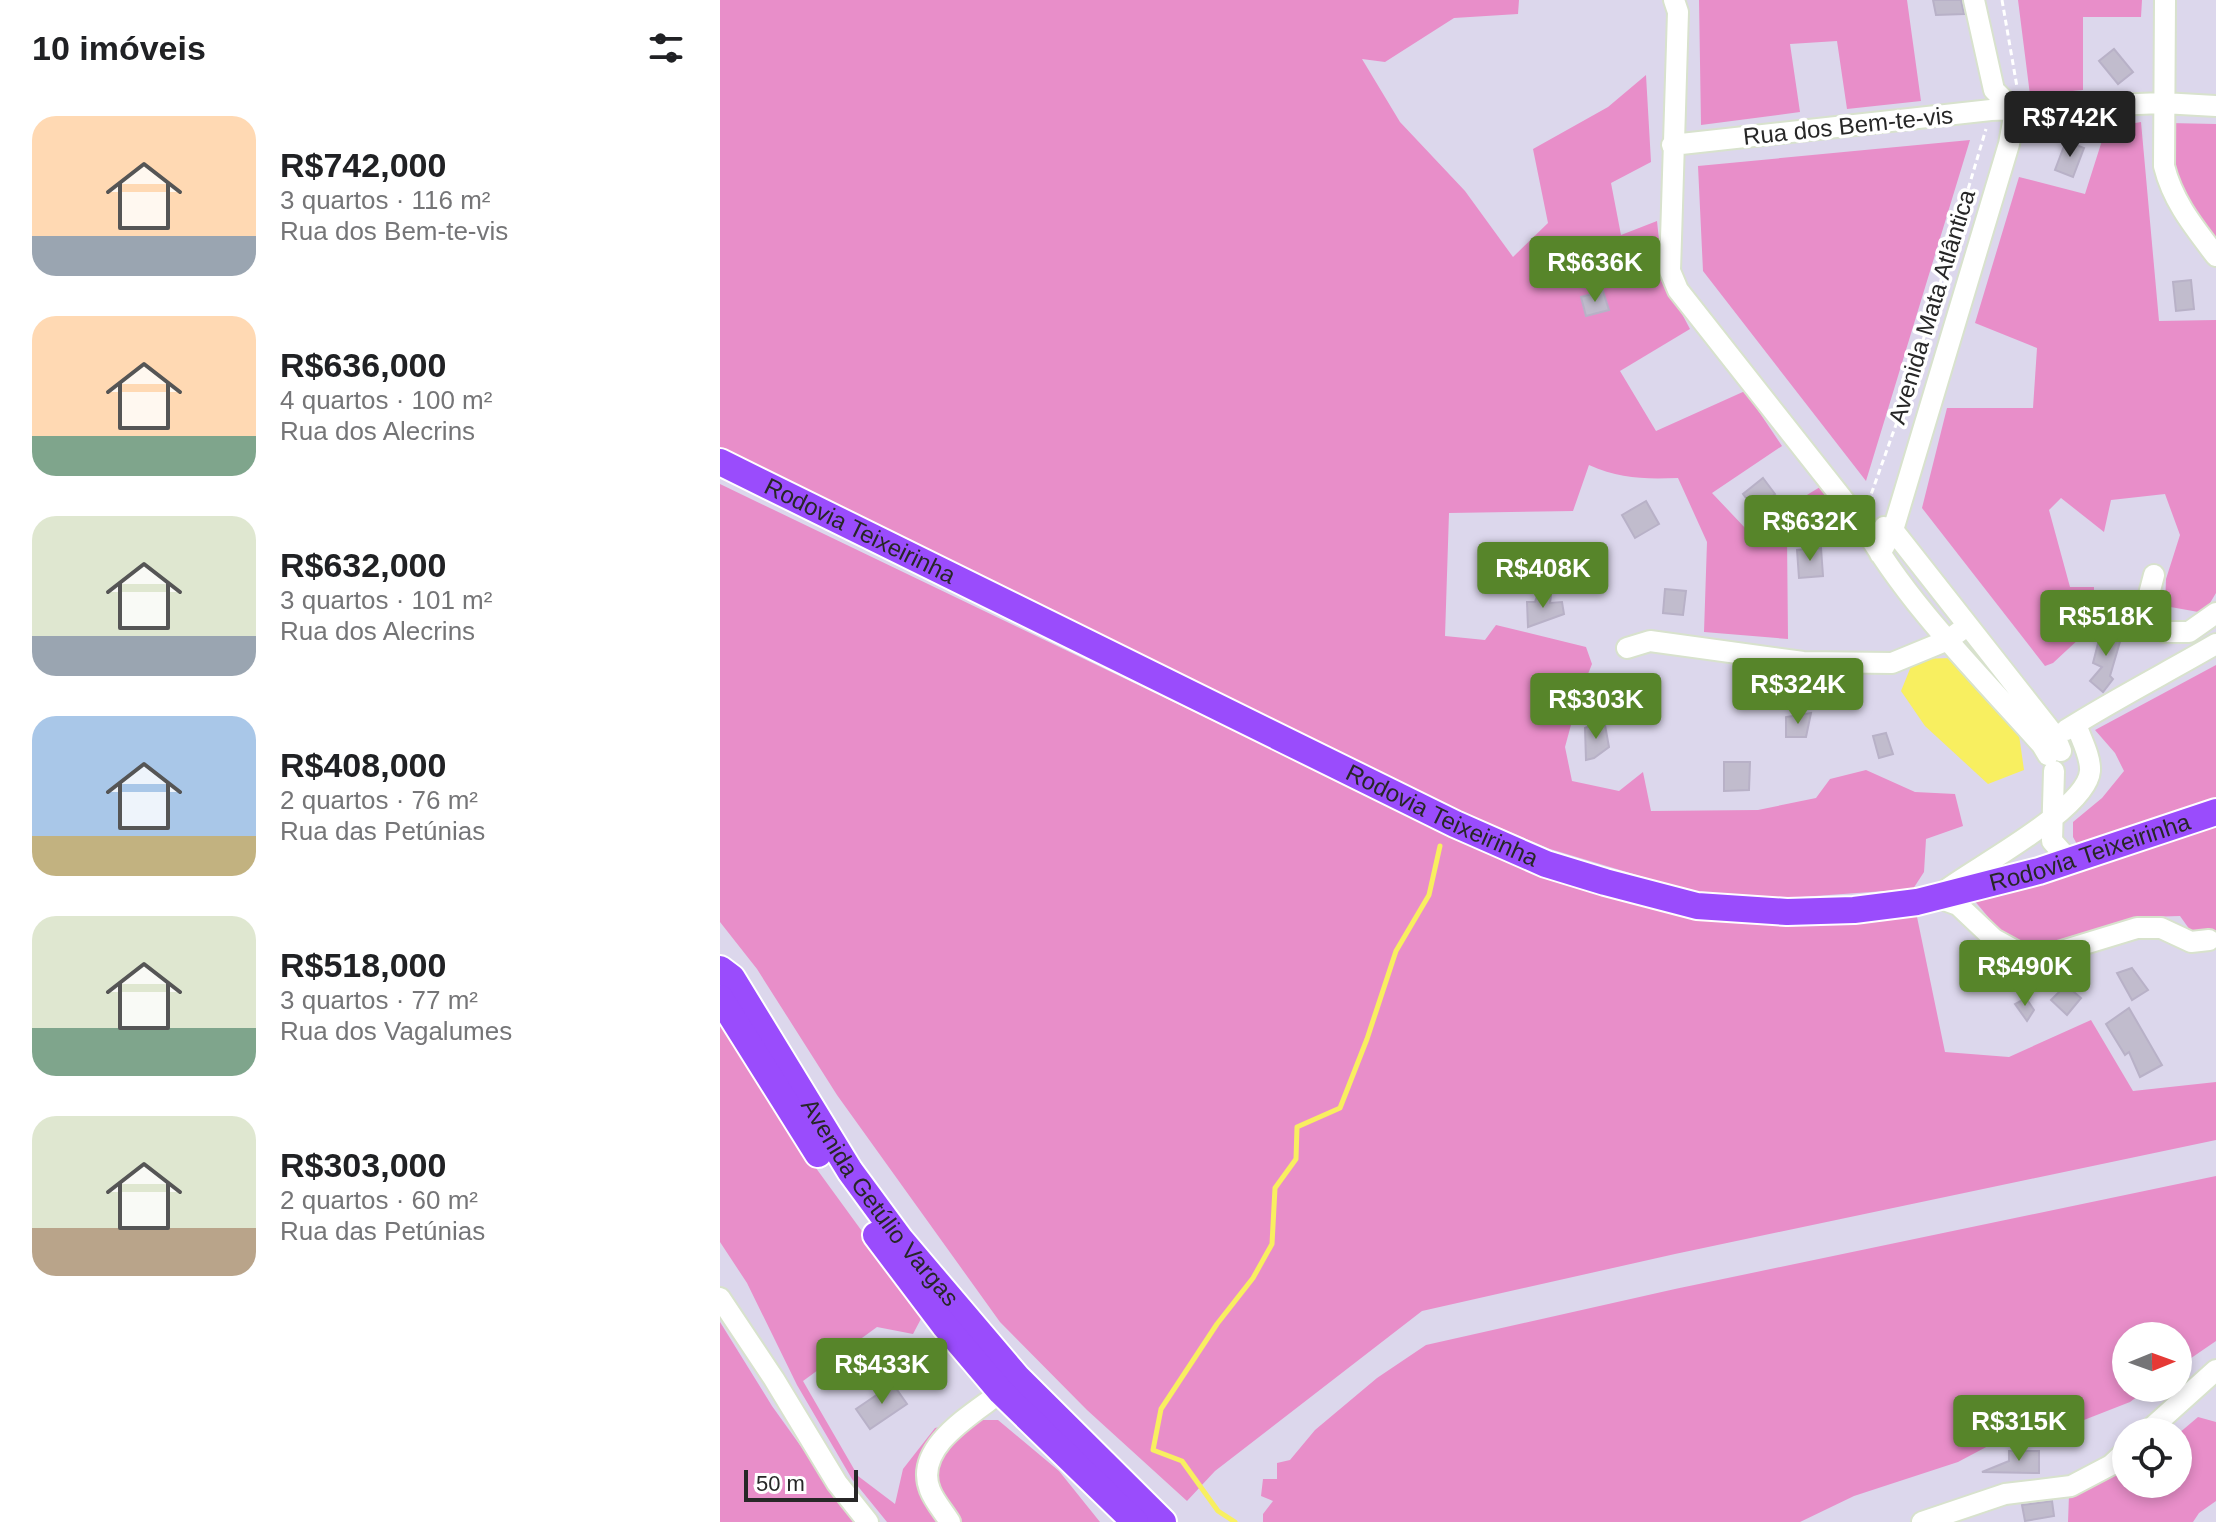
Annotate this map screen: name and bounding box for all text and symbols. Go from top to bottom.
icon: filters [644,26,688,70]
text: 10 imóveis [32,29,206,67]
pin: R$742K [2005,91,2135,159]
street label: Rua dos Bem-te-vis [1742,101,1954,150]
text: R$742K [2022,102,2118,132]
text: R$742,000 [280,146,446,184]
icon: home [96,148,192,244]
text: 3 quartos · 116 m² [280,185,491,215]
street label: Avenida Mata Atlântica [1883,186,1980,427]
text: Rua dos Bem-te-vis [280,216,508,246]
pin: R$636K [1530,236,1660,304]
text: R$636K [1547,247,1643,277]
text: R$636,000 [280,346,446,384]
icon: home [96,348,192,444]
text: 4 quartos · 100 m² [280,385,492,415]
text: Rua dos Alecrins [280,416,475,446]
street label: Rodovia Teixeirinha [760,472,961,589]
pin: R$632K [1745,495,1875,563]
text: R$632K [1762,506,1858,536]
pin: R$408K [1478,542,1608,610]
text: R$632,000 [280,546,446,584]
icon: home [96,548,192,644]
text: R$408K [1495,553,1591,583]
text: 3 quartos · 101 m² [280,585,492,615]
pin: R$518K [2041,590,2171,658]
text: R$518K [2058,601,2154,631]
text: Rua dos Alecrins [280,616,475,646]
pin: R$324K [1733,658,1863,726]
text: R$324K [1750,669,1846,699]
pin: R$303K [1531,673,1661,741]
text: R$303K [1548,684,1644,714]
text: R$408,000 [280,746,446,784]
icon: home [96,748,192,844]
street label: Rodovia Teixeirinha [1342,758,1543,872]
text: 2 quartos · 76 m² [280,785,478,815]
street label: Rodovia Teixeirinha [1986,807,2194,896]
text: Rua das Petúnias [280,816,485,846]
pin: R$490K [1960,940,2090,1008]
text: R$518,000 [280,946,446,984]
icon: home [96,948,192,1044]
text: R$490K [1977,951,2073,981]
text: 3 quartos · 77 m² [280,985,478,1015]
text: Rua dos Vagalumes [280,1016,512,1046]
street label: Avenida Getúlio Vargas [796,1094,965,1311]
text: R$303,000 [280,1146,446,1184]
icon: home [96,1148,192,1244]
text: 2 quartos · 60 m² [280,1185,478,1215]
text: Rua das Petúnias [280,1216,485,1246]
north arrow [2112,1322,2192,1402]
map controls [2112,1322,2192,1498]
pin: R$433K [817,1338,947,1406]
text: R$433K [834,1349,930,1379]
pin: R$315K [1954,1395,2084,1463]
text: R$315K [1971,1406,2067,1436]
button: locate [2112,1418,2192,1498]
scale bar [744,1466,858,1502]
text: 50 m [756,1471,805,1496]

